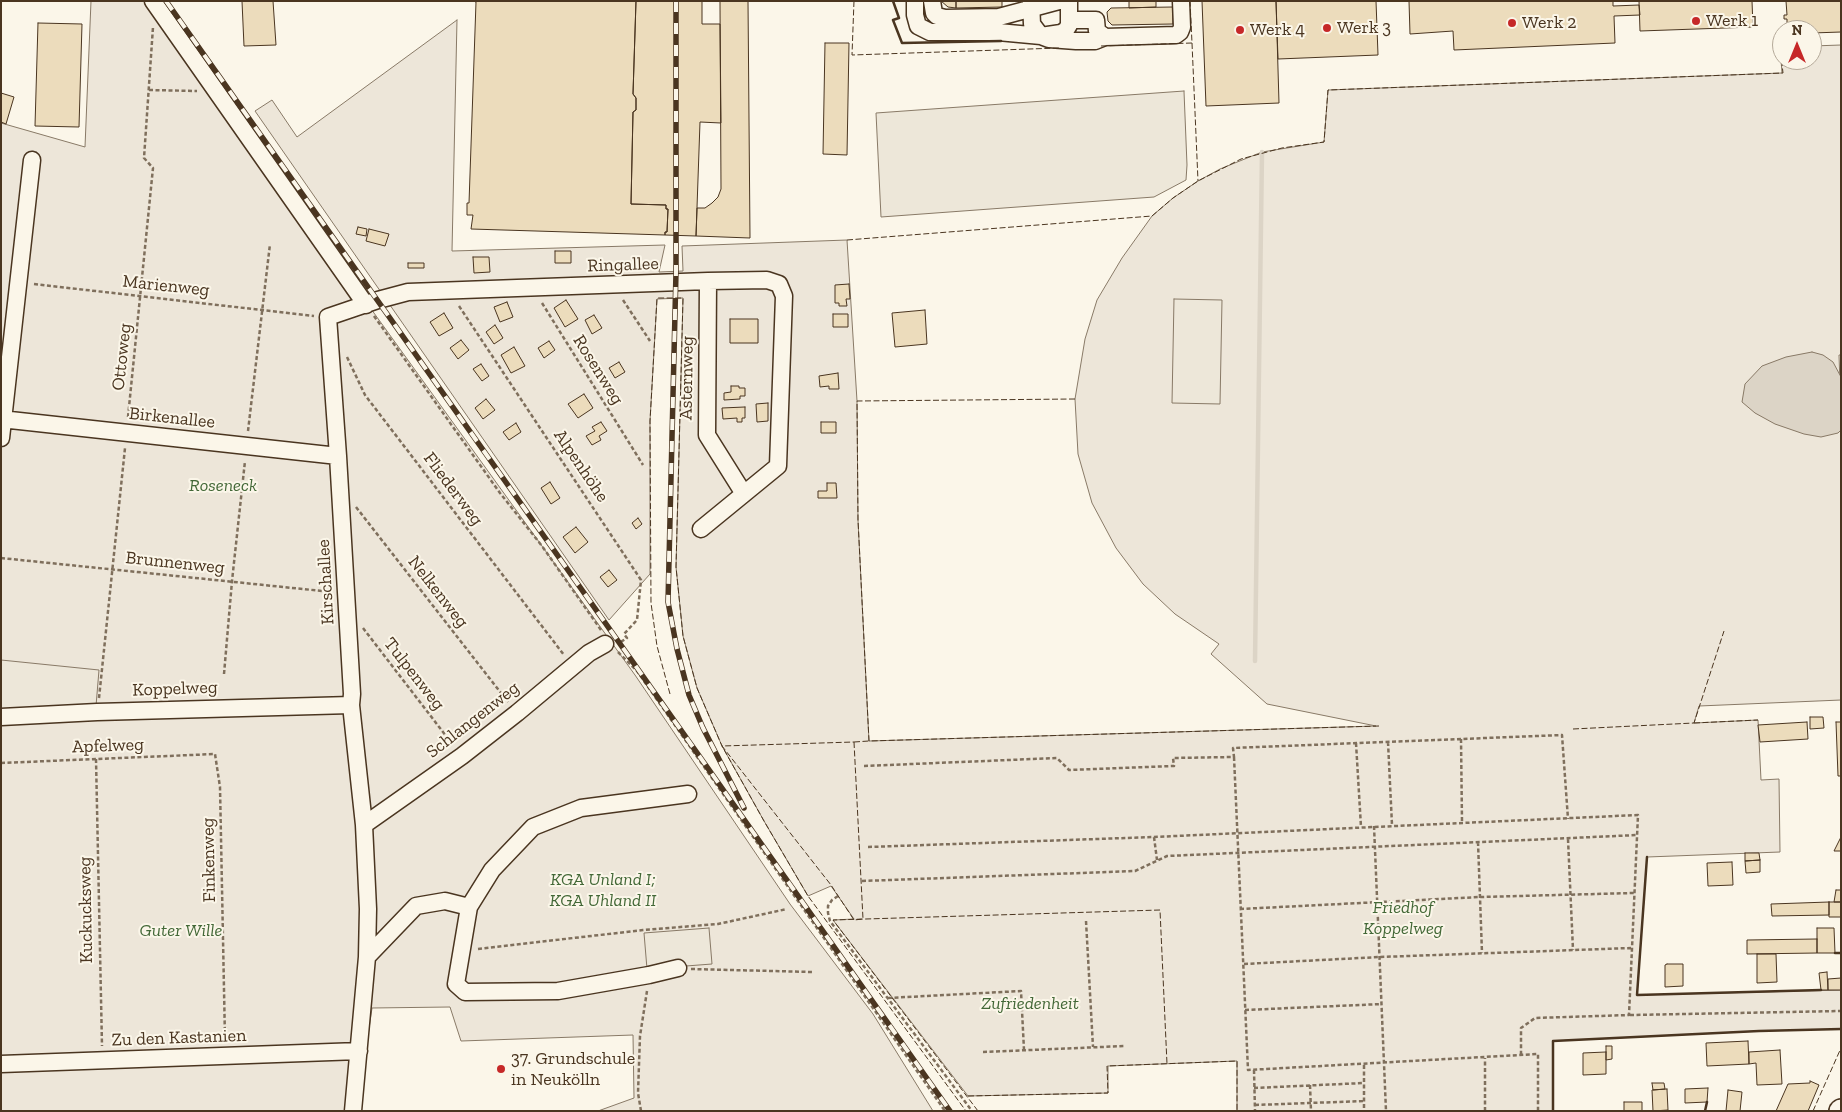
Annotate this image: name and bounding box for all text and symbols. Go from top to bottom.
place label: Werk 1 [1706,10,1758,32]
place label: Werk 2 [1522,12,1577,34]
marker: Werk 1 [1690,15,1702,27]
place label: Werk 3 [1337,17,1391,39]
marker: Werk 2 [1506,17,1518,29]
place label: Werk 4 [1250,19,1305,41]
north arrow [1772,20,1822,70]
marker: Werk 3 [1321,22,1333,34]
text: N [1792,22,1802,39]
marker: Werk 4 [1234,24,1246,36]
street label: Ringallee [587,253,659,277]
street label: Marienweg [121,271,211,301]
street label: Ottoweg [108,322,136,392]
street label: Rosenweg [568,331,628,409]
street label: Asternweg [675,336,699,420]
street label: Birkenallee [128,403,216,433]
street label: Alpenhöhe [549,426,613,506]
street label: Fliederweg [418,448,488,530]
park label: Roseneck [189,475,257,497]
street label: Kirschallee [313,539,339,625]
street label: Brunnenweg [124,547,226,579]
street label: Nelkenweg [403,552,473,632]
street label: Tulpenweg [379,633,449,715]
street label: Koppelweg [132,677,218,701]
street label: Schlangenweg [422,677,524,763]
street label: Apfelweg [72,734,144,758]
street label: Finkenweg [197,817,221,903]
street label: Kuckucksweg [74,856,98,964]
park label: KGA Unland I; KGA Uhland II [550,869,656,912]
park label: Friedhof Koppelweg [1363,897,1443,940]
park label: Guter Wille [140,920,222,942]
park label: Zufriedenheit [981,993,1079,1015]
street label: Zu den Kastanien [111,1025,247,1051]
place label: 37. Grundschule in Neukölln [511,1048,635,1090]
marker: 37. Grundschule in Neukölln [495,1063,507,1075]

